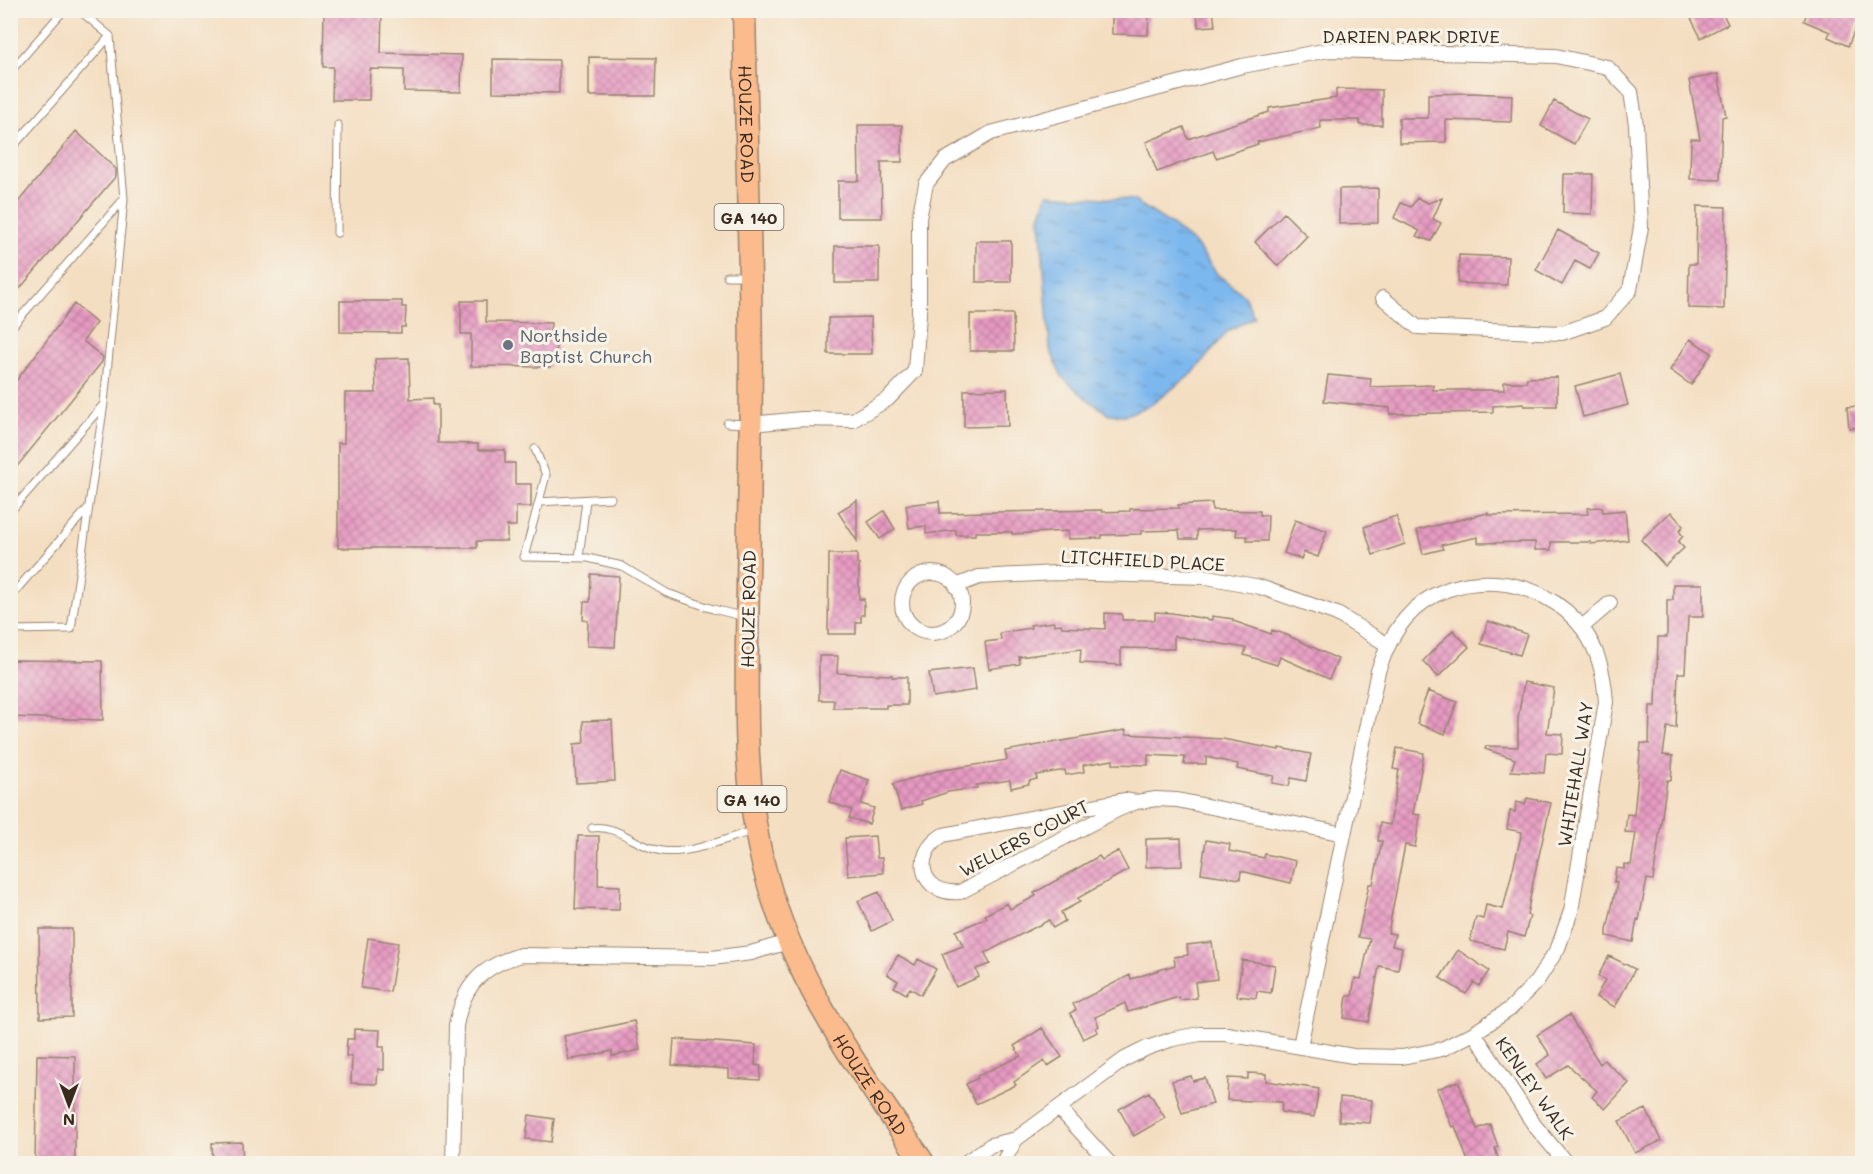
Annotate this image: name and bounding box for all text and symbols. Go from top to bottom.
street label: DARIEN PARK DRIVE [1322,24,1500,48]
street label: HOUZE ROAD [733,65,760,183]
road number: GA 140 [714,204,783,230]
place label: Northside Baptist Church [520,323,652,368]
marker: Northside Baptist Church [501,338,515,352]
street label: LITCHFIELD PLACE [1061,544,1225,576]
street label: HOUZE ROAD [735,550,761,668]
street label: WHITEHALL WAY [1552,700,1598,848]
road number: GA 140 [718,786,786,812]
street label: WELLERS COURT [955,794,1093,882]
street label: HOUZE ROAD [828,1029,913,1140]
street label: KENLEY WALK [1491,1032,1579,1144]
north arrow [39,1075,99,1135]
text: N [63,1110,75,1131]

